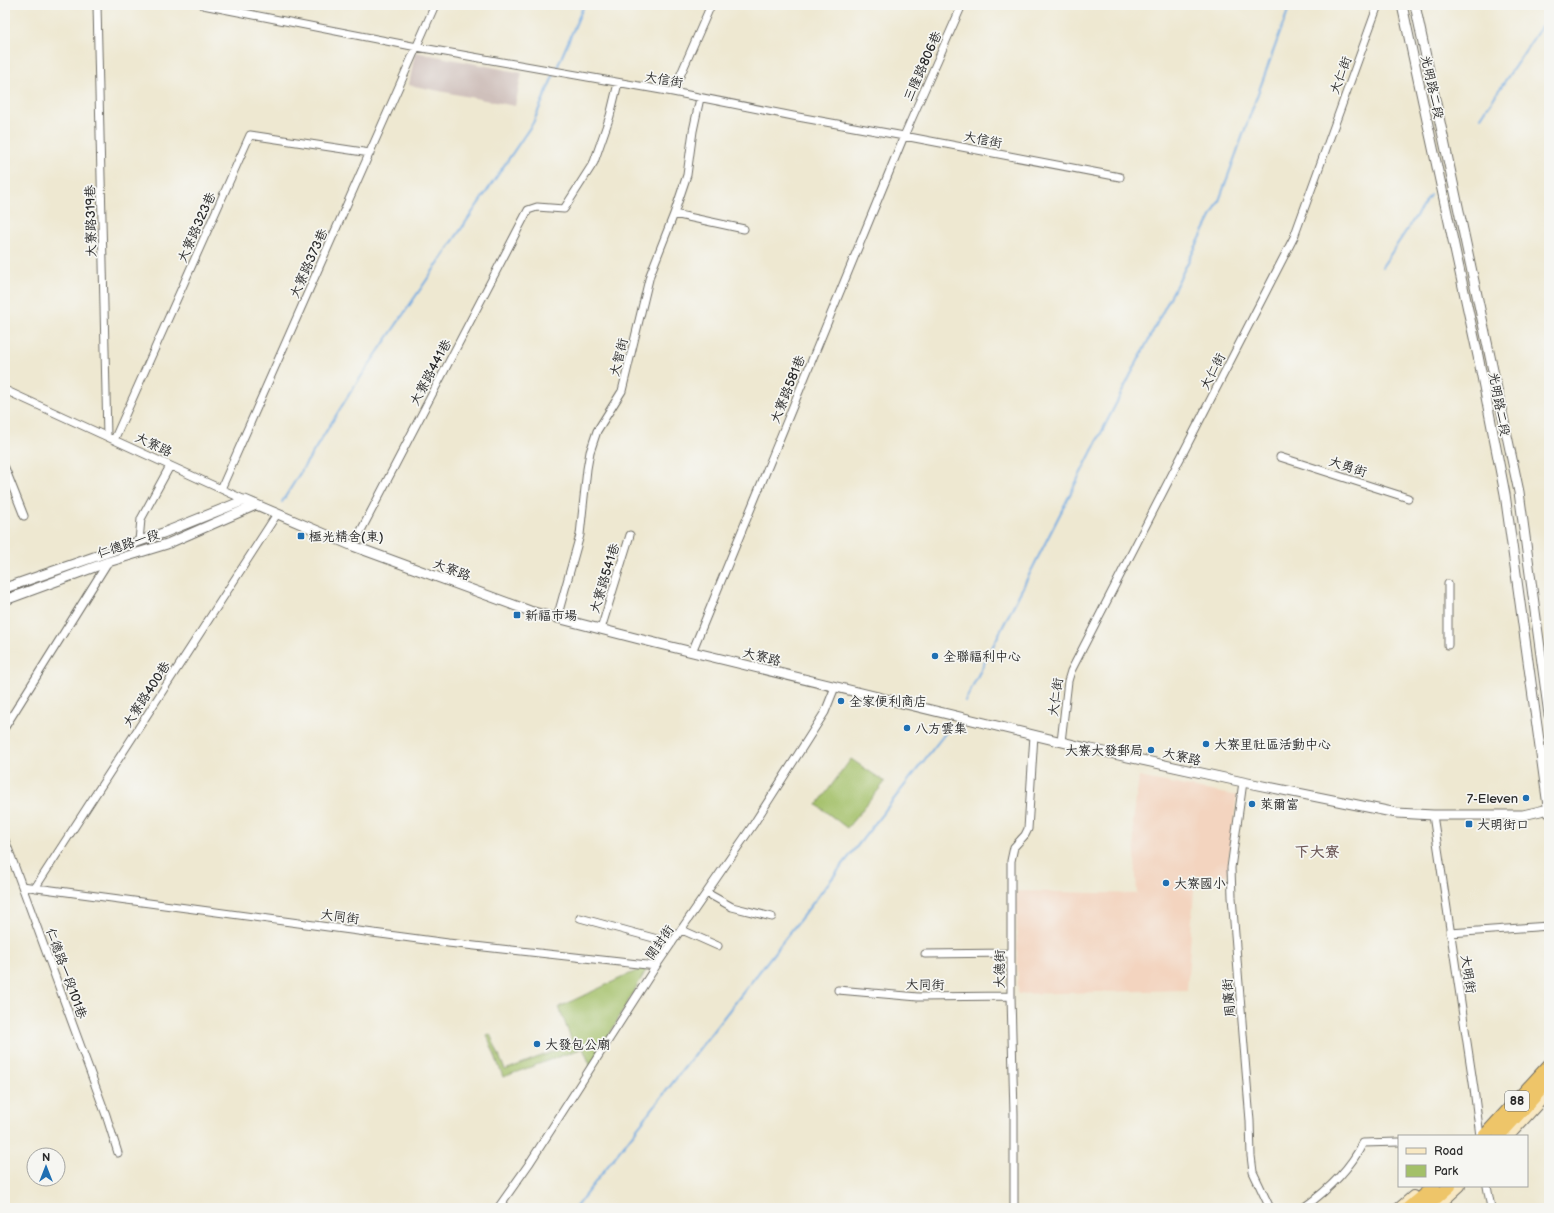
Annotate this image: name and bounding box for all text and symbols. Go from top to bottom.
street label: 三隆路806巷 [900,29,946,104]
street label: 大仁街 [1327,54,1355,96]
street label: 光明路二段 [1417,54,1447,121]
street label: 大信街 [643,69,684,91]
street label: 大信街 [962,128,1003,152]
street label: 大寮路319巷 [82,185,100,257]
street label: 大寮路323巷 [174,190,220,265]
street label: 大寮路373巷 [286,226,331,301]
street label: 大智街 [606,336,631,378]
street label: 大寮路441巷 [407,337,455,408]
street label: 大仁街 [1197,350,1229,392]
street label: 大寮路581巷 [767,353,809,426]
street label: 光明路二段 [1485,371,1513,438]
street label: 大寮路 [133,429,175,460]
street label: 大勇街 [1327,453,1369,481]
street label: 仁德路一段 [95,526,162,562]
place label: 極光精舍(東) [309,529,384,545]
marker: 極光精舍(東) [296,531,306,541]
street label: 大寮路541巷 [587,541,623,615]
street label: 大寮路 [431,556,473,584]
place label: 新福市場 [525,608,577,624]
marker: 新福市場 [512,610,522,620]
street label: 大寮路 [741,644,783,669]
place label: 全聯福利中心 [943,649,1021,665]
marker: 全聯福利中心 [930,651,940,661]
street label: 大寮路400巷 [120,659,174,730]
street label: 大仁街 [1045,677,1067,718]
place label: 全家便利商店 [849,694,927,710]
marker: 全家便利商店 [836,696,846,706]
place label: 八方雲集 [915,721,967,737]
marker: 八方雲集 [902,723,912,733]
place label: 大寮里社區活動中心 [1214,737,1331,753]
marker: 大寮里社區活動中心 [1201,739,1211,749]
place label: 大寮大發郵局 [1065,743,1143,759]
marker: 大寮大發郵局 [1146,745,1156,755]
street label: 大寮路 [1161,745,1203,769]
place label: 7-Eleven [1467,791,1518,807]
marker: 7-Eleven [1521,793,1531,803]
place label: 萊爾富 [1260,797,1299,813]
marker: 萊爾富 [1247,799,1257,809]
place label: 大明街口 [1477,817,1529,833]
marker: 大明街口 [1464,819,1474,829]
district label: 下大寮 [1294,843,1340,862]
place label: 大寮國小 [1174,876,1226,892]
marker: 大寮國小 [1161,878,1171,888]
street label: 大同街 [319,906,360,928]
street label: 開封街 [642,922,678,963]
street label: 仁德路一段101巷 [42,926,90,1021]
street label: 大德街 [992,949,1008,989]
street label: 大明街 [1457,954,1479,995]
street label: 大同街 [905,977,945,993]
street label: 周廣街 [1219,978,1239,1018]
place label: 大發包公廟 [545,1037,610,1053]
marker: 大發包公廟 [532,1039,542,1049]
road number: 88 [1505,1091,1529,1111]
legend [1398,1135,1528,1187]
text: Road [1434,1144,1463,1159]
north arrow [26,1147,66,1187]
text: N [42,1151,50,1164]
text: Park [1434,1164,1458,1179]

